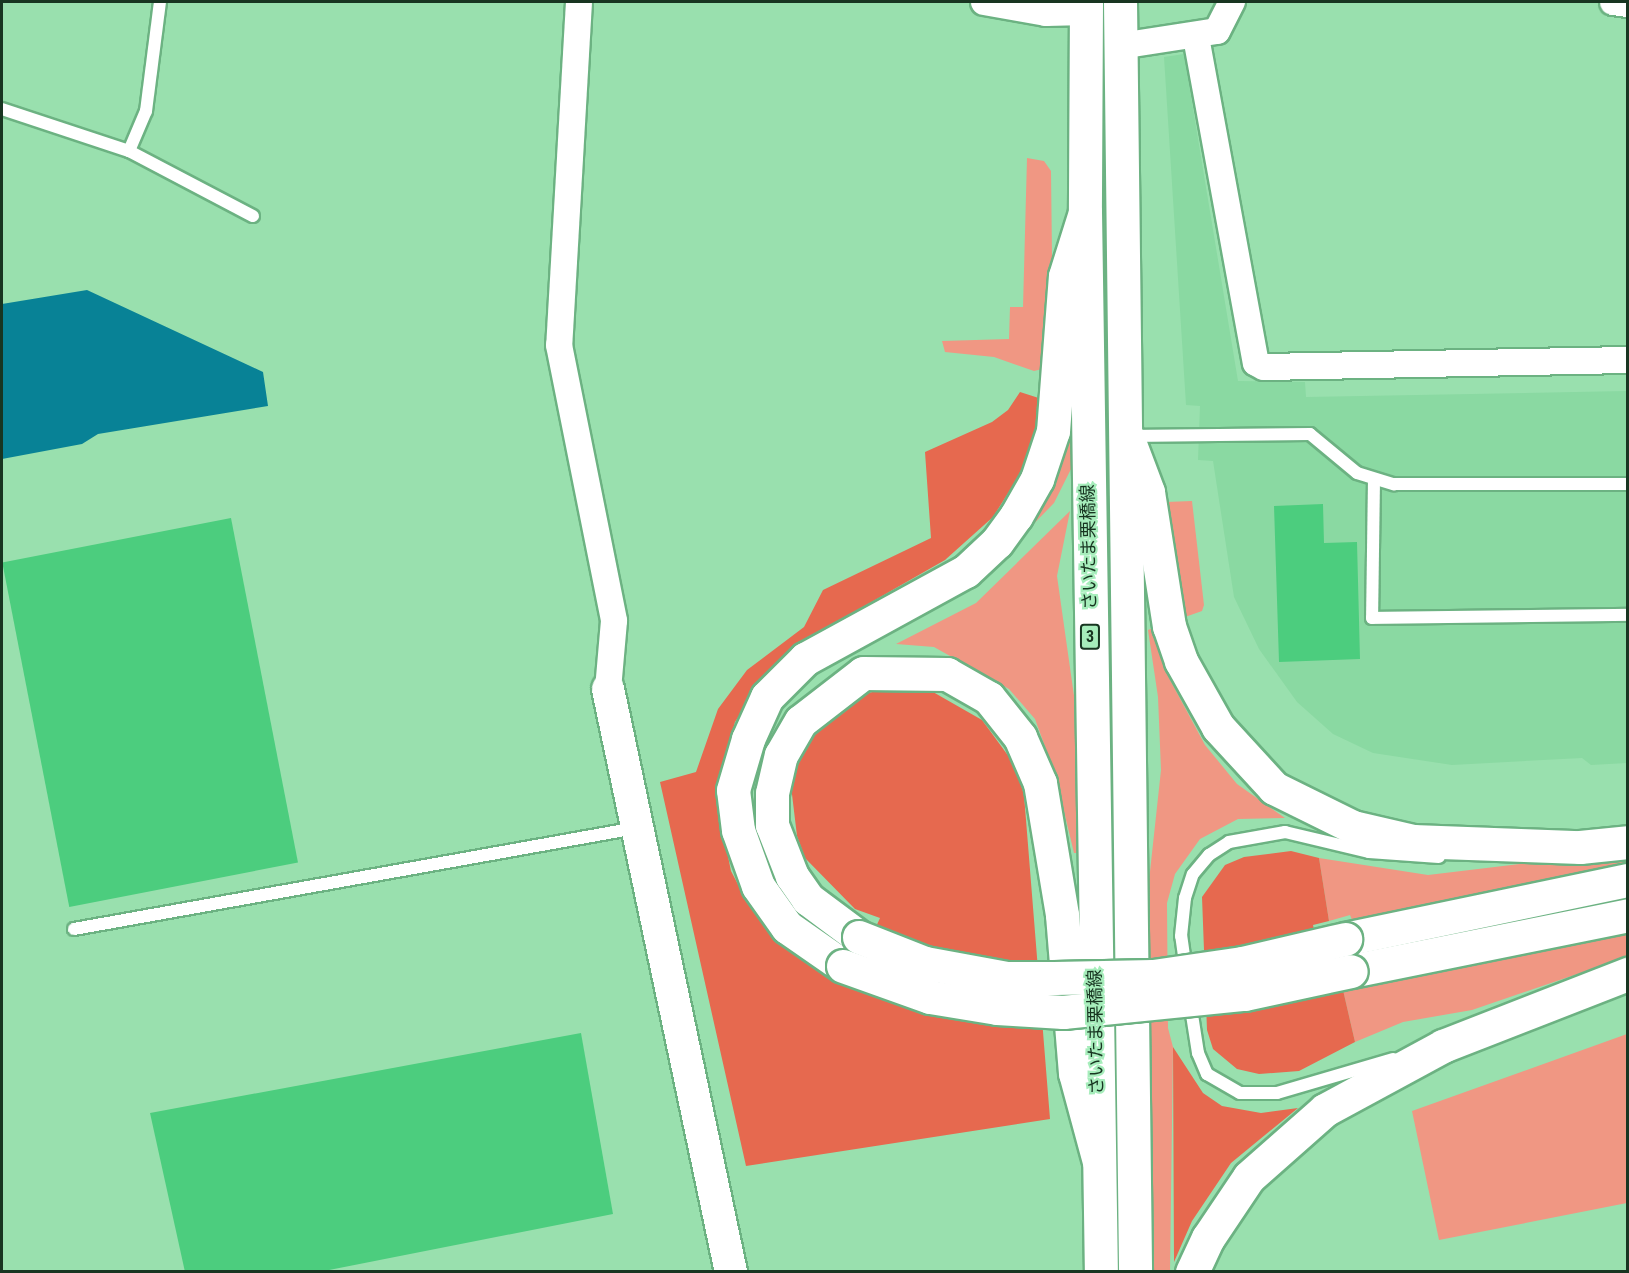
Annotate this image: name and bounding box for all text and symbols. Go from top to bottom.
street label: さいたま栗橋線 [1077,484,1101,610]
road number: 3 [1080,624,1100,650]
street label: さいたま栗橋線 [1084,969,1108,1095]

